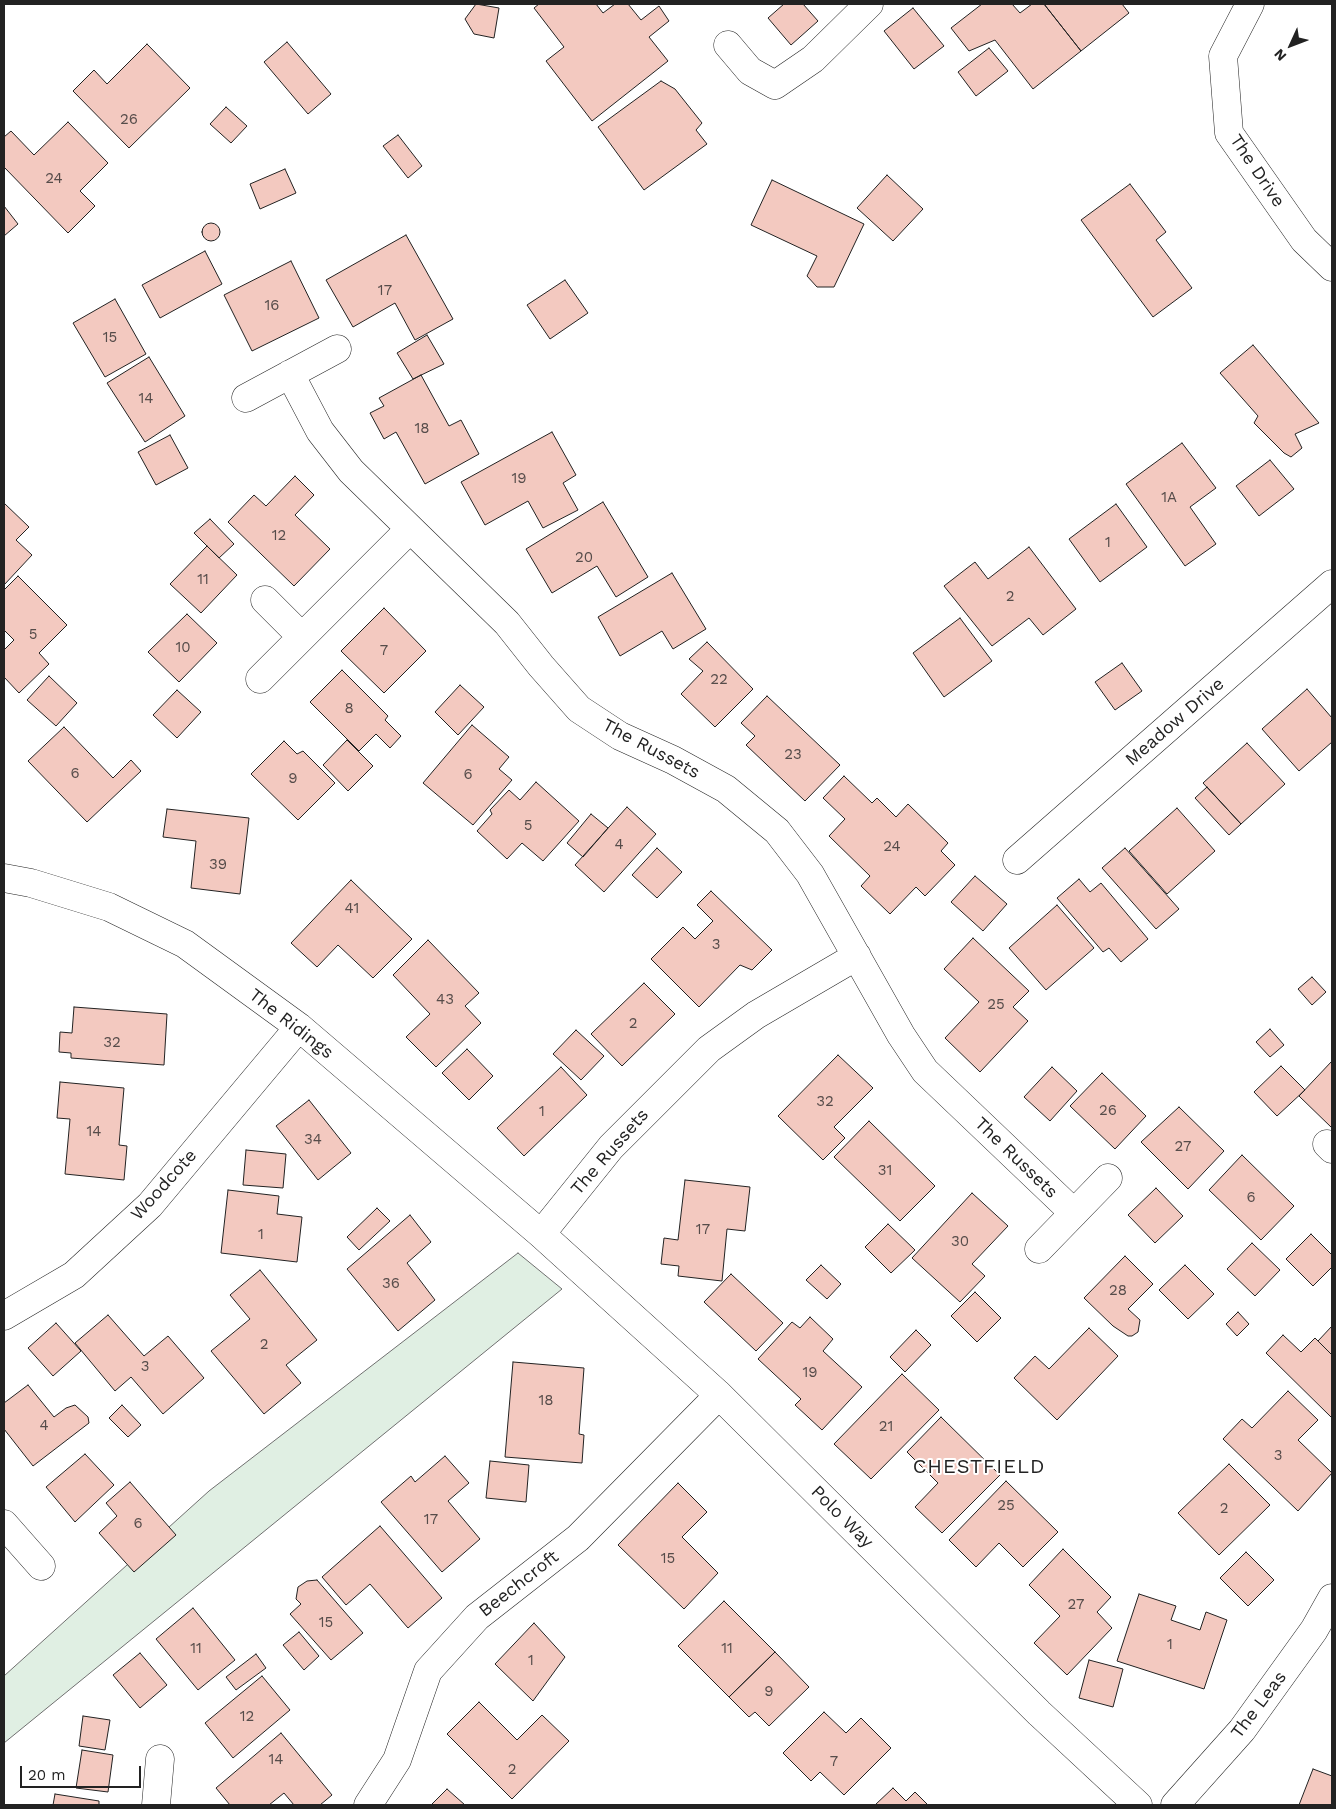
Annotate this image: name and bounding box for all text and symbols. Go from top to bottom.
north arrow [1266,20,1316,70]
text: N [1271,46,1289,64]
house number: 26 [120,111,138,129]
street label: The Drive [1225,131,1289,211]
house number: 24 [45,170,63,188]
house number: 17 [378,282,392,300]
house number: 16 [265,297,279,315]
house number: 15 [103,329,117,347]
house number: 14 [138,390,154,408]
house number: 18 [414,420,430,438]
house number: 19 [511,470,527,488]
house number: 1A [1161,489,1177,507]
house number: 12 [272,527,286,545]
house number: 1 [1105,534,1111,552]
house number: 20 [575,549,593,567]
house number: 11 [197,571,209,589]
house number: 2 [1006,588,1014,606]
house number: 5 [29,626,37,644]
house number: 10 [175,639,191,657]
house number: 7 [380,642,388,660]
house number: 22 [710,671,728,689]
street label: Meadow Drive [1121,673,1229,771]
house number: 8 [344,700,354,718]
street label: The Russets [599,714,703,784]
house number: 23 [784,746,802,764]
house number: 6 [70,765,80,783]
house number: 6 [463,766,473,784]
house number: 9 [288,770,298,788]
house number: 5 [524,817,532,835]
house number: 4 [614,836,624,854]
house number: 24 [883,838,901,856]
house number: 39 [209,856,227,874]
house number: 41 [345,900,359,918]
house number: 3 [712,936,720,954]
street label: The Ridings [245,984,337,1064]
house number: 43 [436,991,454,1009]
house number: 25 [987,996,1005,1014]
house number: 2 [629,1015,637,1033]
house number: 32 [103,1034,121,1052]
house number: 32 [816,1093,834,1111]
house number: 26 [1099,1102,1117,1120]
house number: 1 [539,1103,545,1121]
street label: The Russets [567,1104,653,1200]
street label: The Russets [970,1113,1062,1203]
house number: 14 [86,1123,102,1141]
house number: 34 [304,1131,322,1149]
house number: 27 [1175,1138,1191,1156]
street label: Woodcote [126,1145,202,1225]
house number: 31 [878,1162,892,1180]
house number: 6 [1246,1189,1256,1207]
house number: 17 [696,1221,710,1239]
house number: 1 [258,1226,264,1244]
house number: 30 [951,1233,969,1251]
house number: 36 [382,1275,400,1293]
house number: 28 [1109,1282,1127,1300]
house number: 2 [260,1336,268,1354]
house number: 3 [141,1358,149,1376]
house number: 19 [802,1364,818,1382]
house number: 18 [538,1392,554,1410]
house number: 4 [39,1417,49,1435]
house number: 21 [879,1418,893,1436]
house number: 3 [1274,1447,1282,1465]
district label: CHESTFIELD [911,1455,1047,1479]
street label: Polo Way [806,1481,878,1553]
house number: 25 [997,1497,1015,1515]
house number: 2 [1220,1500,1228,1518]
house number: 17 [424,1511,438,1529]
house number: 6 [133,1515,143,1533]
street label: Beechcroft [475,1546,563,1622]
house number: 15 [661,1550,675,1568]
house number: 27 [1068,1596,1084,1614]
house number: 15 [319,1614,333,1632]
house number: 1 [1167,1636,1173,1654]
house number: 11 [190,1640,202,1658]
house number: 11 [721,1640,733,1658]
house number: 1 [528,1652,534,1670]
street label: The Leas [1227,1667,1291,1743]
house number: 9 [764,1683,774,1701]
house number: 12 [240,1708,254,1726]
house number: 14 [268,1751,284,1769]
house number: 7 [830,1753,838,1771]
scale bar [22,1756,144,1788]
house number: 2 [508,1761,516,1779]
text: 20 m [28,1766,66,1784]

